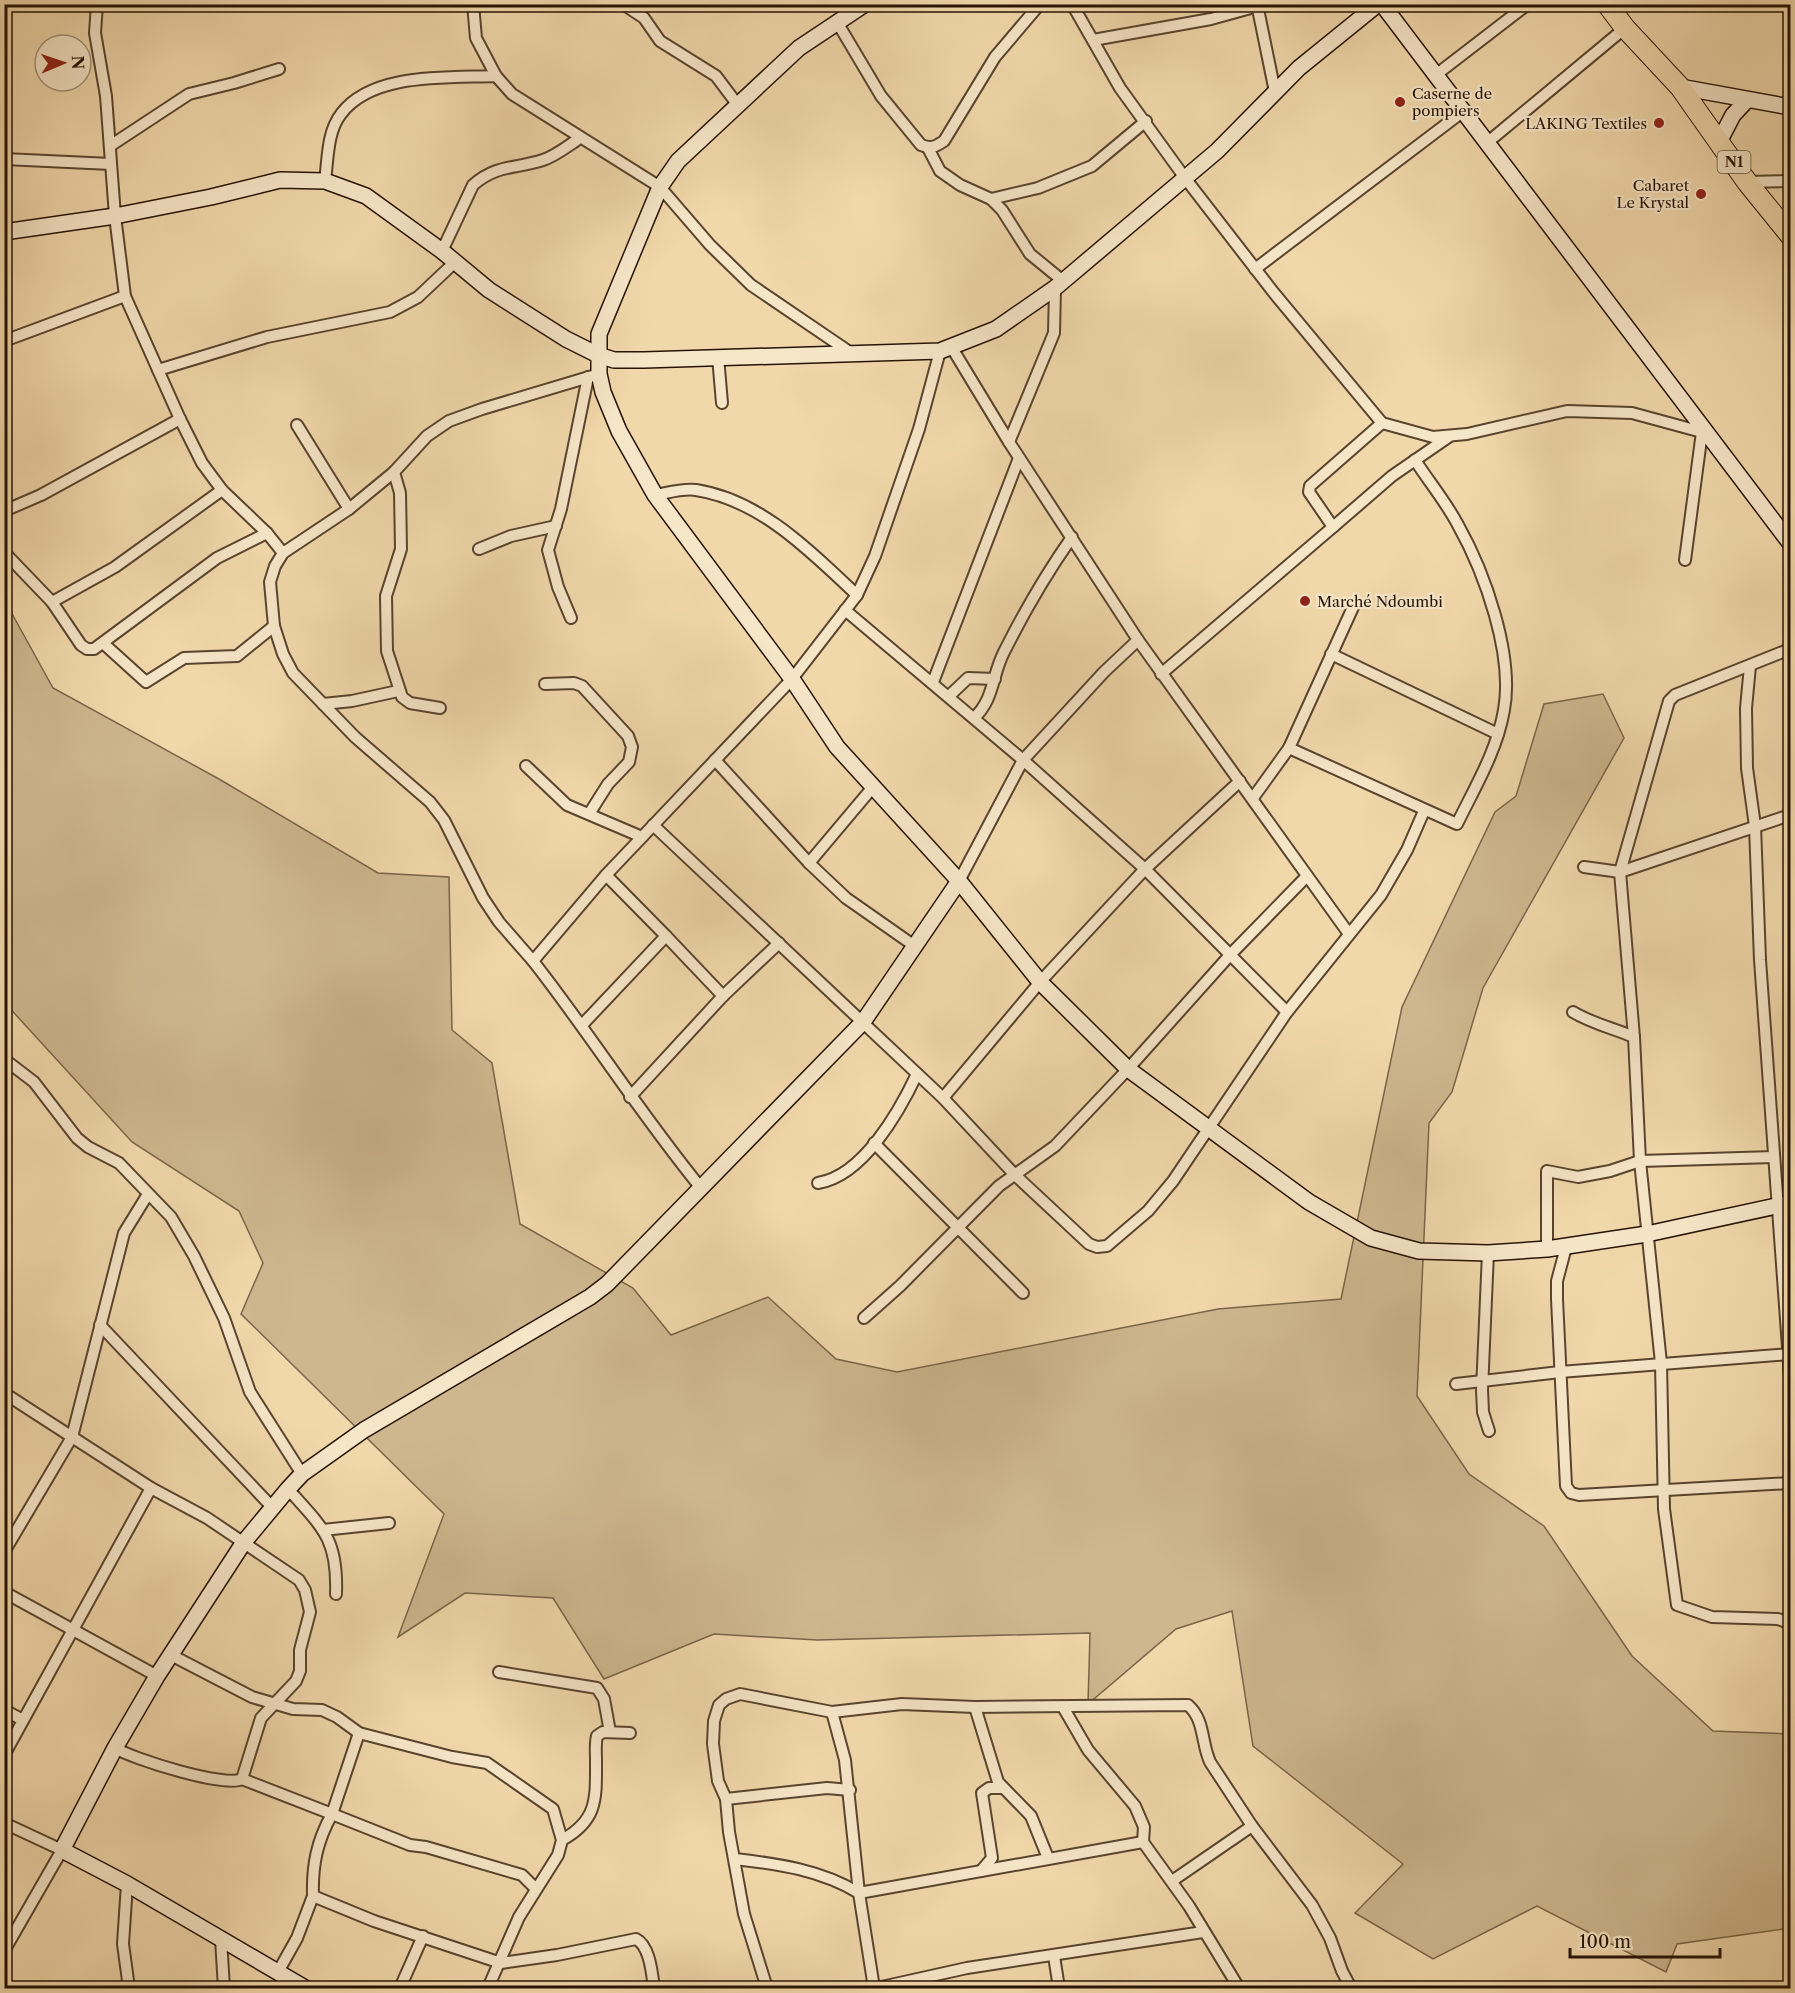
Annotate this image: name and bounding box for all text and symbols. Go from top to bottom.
north arrow [33,33,93,93]
text: N [68,55,88,70]
place label: Caserne de pompiers [1412,84,1492,120]
marker: Caserne de pompiers [1393,95,1407,109]
place label: LAKING Textiles [1525,114,1647,133]
marker: LAKING Textiles [1652,116,1666,130]
road number: N1 [1718,151,1750,173]
place label: Cabaret Le Krystal [1617,176,1690,212]
marker: Cabaret Le Krystal [1694,187,1708,201]
place label: Marché Ndoumbi [1317,592,1443,611]
marker: Marché Ndoumbi [1298,594,1312,608]
scale bar [1570,1921,1720,1959]
text: 100 m [1579,1931,1631,1953]

